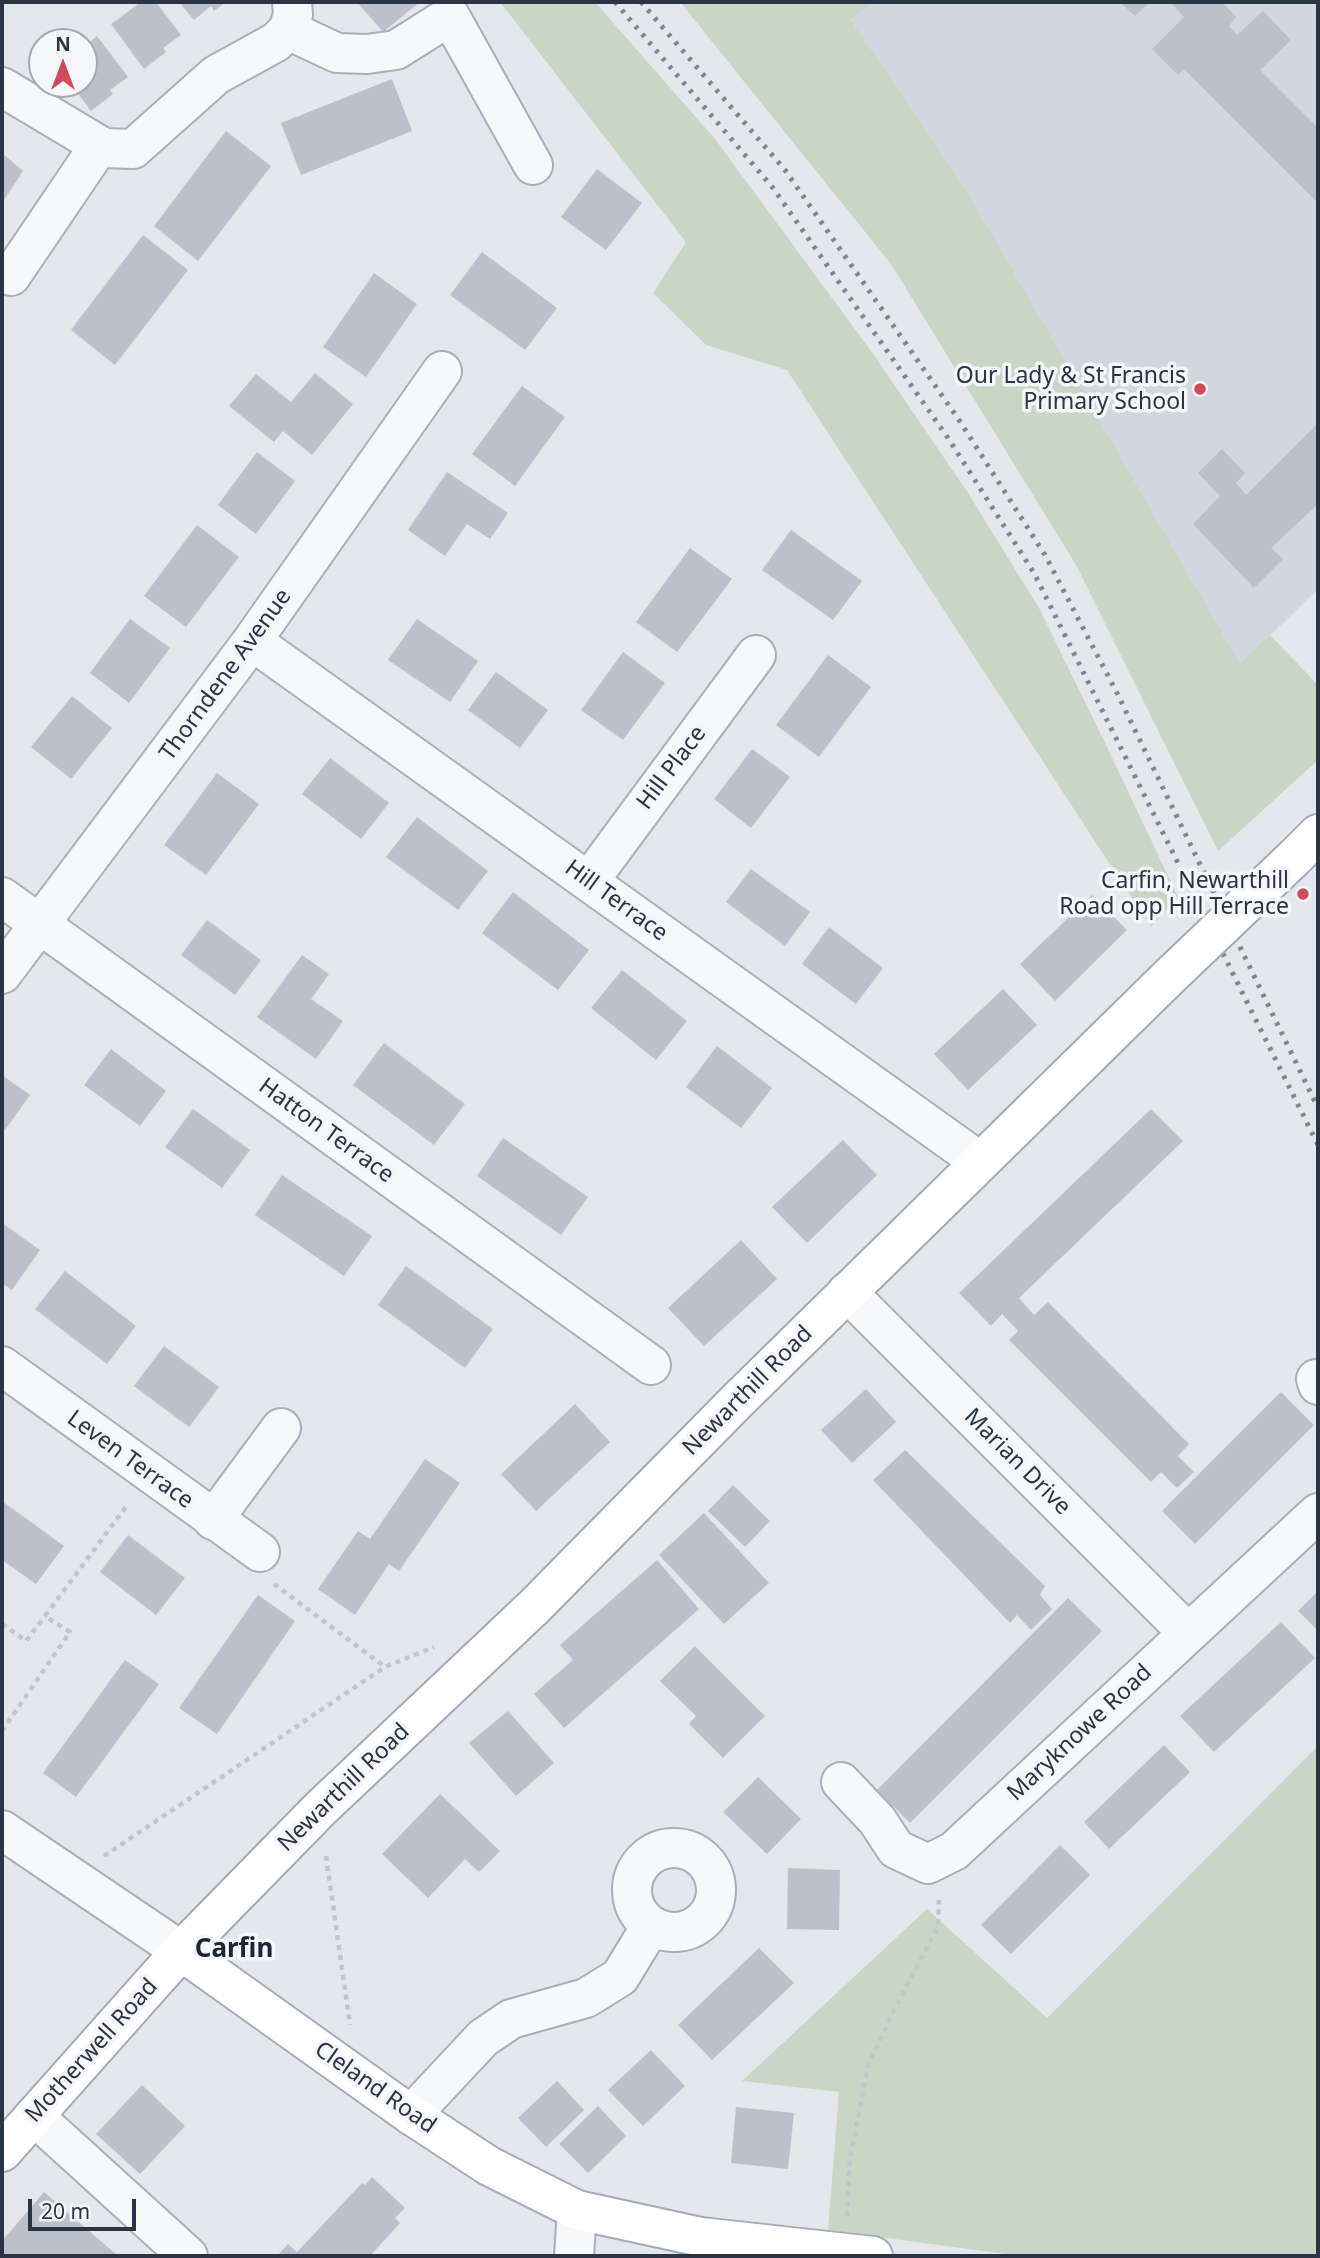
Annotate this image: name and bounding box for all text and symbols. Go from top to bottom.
north arrow [28,28,98,98]
text: N [55,31,71,57]
place label: Our Lady & St Francis Primary School [956,362,1186,416]
marker: Our Lady & St Francis Primary School [1192,381,1208,397]
street label: Thorndene Avenue [154,584,298,766]
street label: Hill Place [632,721,712,815]
street label: Hill Terrace [559,854,673,948]
place label: Carfin, Newarthill Road opp Hill Terrace [1059,867,1289,921]
marker: Carfin, Newarthill Road opp Hill Terrace [1295,886,1311,902]
street label: Hatton Terrace [253,1073,399,1189]
street label: Newarthill Road [677,1320,819,1462]
street label: Marian Drive [958,1403,1076,1521]
street label: Leven Terrace [62,1405,198,1515]
street label: Maryknowe Road [1002,1659,1158,1807]
street label: Newarthill Road [273,1718,415,1858]
district label: Carfin [195,1934,273,1966]
street label: Motherwell Road [20,1973,164,2129]
street label: Cleland Road [309,2036,441,2140]
scale bar [32,2184,140,2228]
text: 20 m [41,2197,90,2225]

